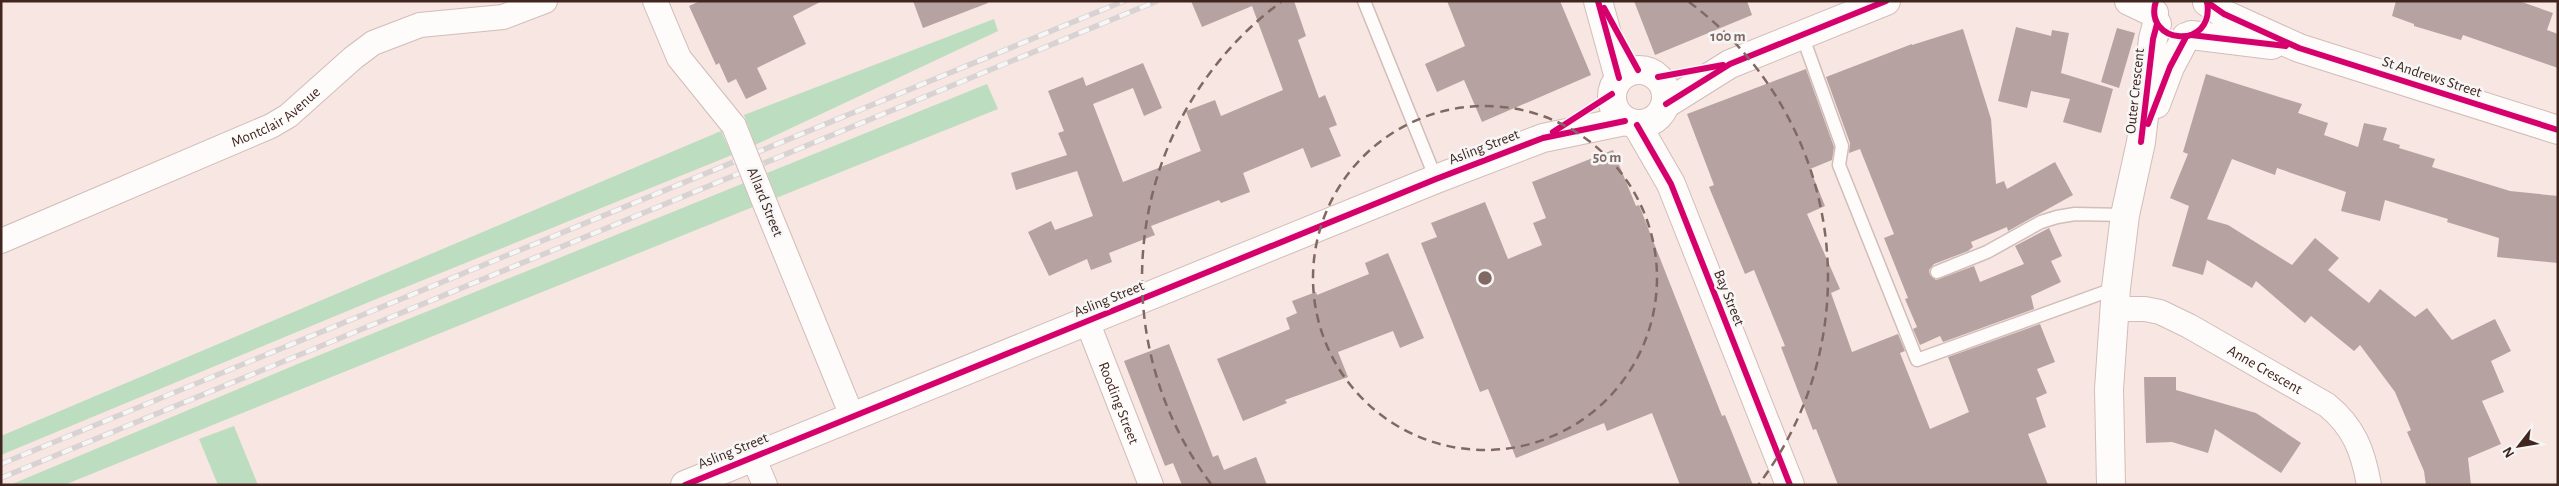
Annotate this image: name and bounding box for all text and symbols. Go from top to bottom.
text: 100 m [1710,29,1746,44]
street label: Outer Crescent [2123,47,2147,135]
street label: St Andrews Street [2380,54,2484,100]
street label: Montclair Avenue [229,84,323,150]
street label: Asling Street [1447,127,1522,167]
text: 50 m [1593,150,1621,165]
street label: Allard Street [744,165,786,239]
street label: Bay Street [1711,268,1747,328]
centre of rings [1476,269,1494,287]
street label: Asling Street [1072,278,1146,320]
street label: Anne Crescent [2225,342,2305,397]
street label: Rooding Street [1096,360,1142,446]
north arrow [2494,421,2544,471]
street label: Asling Street [696,430,770,472]
text: N [2500,444,2517,460]

